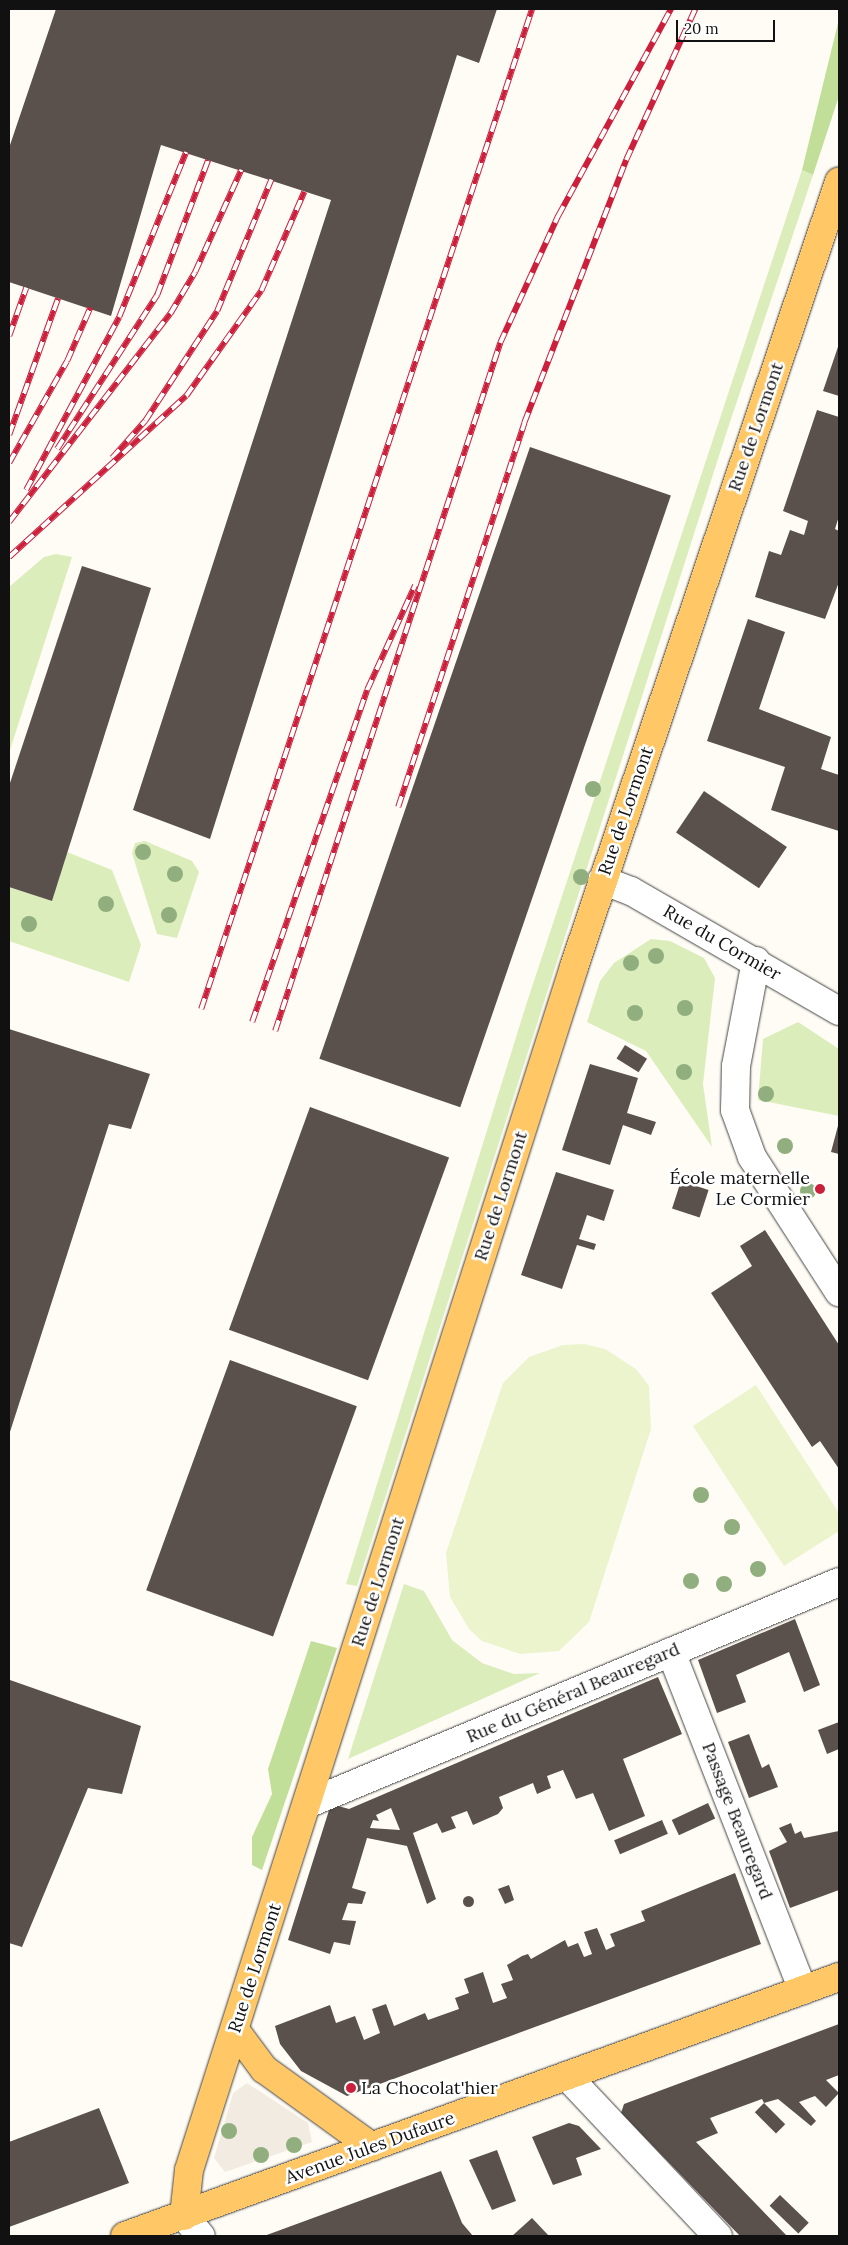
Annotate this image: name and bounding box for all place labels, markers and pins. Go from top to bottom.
place label: École maternelle Le Cormier [669,1168,810,1210]
marker: École maternelle Le Cormier [814,1183,826,1195]
place label: La Chocolat'hier [361,2077,498,2099]
marker: La Chocolat'hier [345,2082,357,2094]

